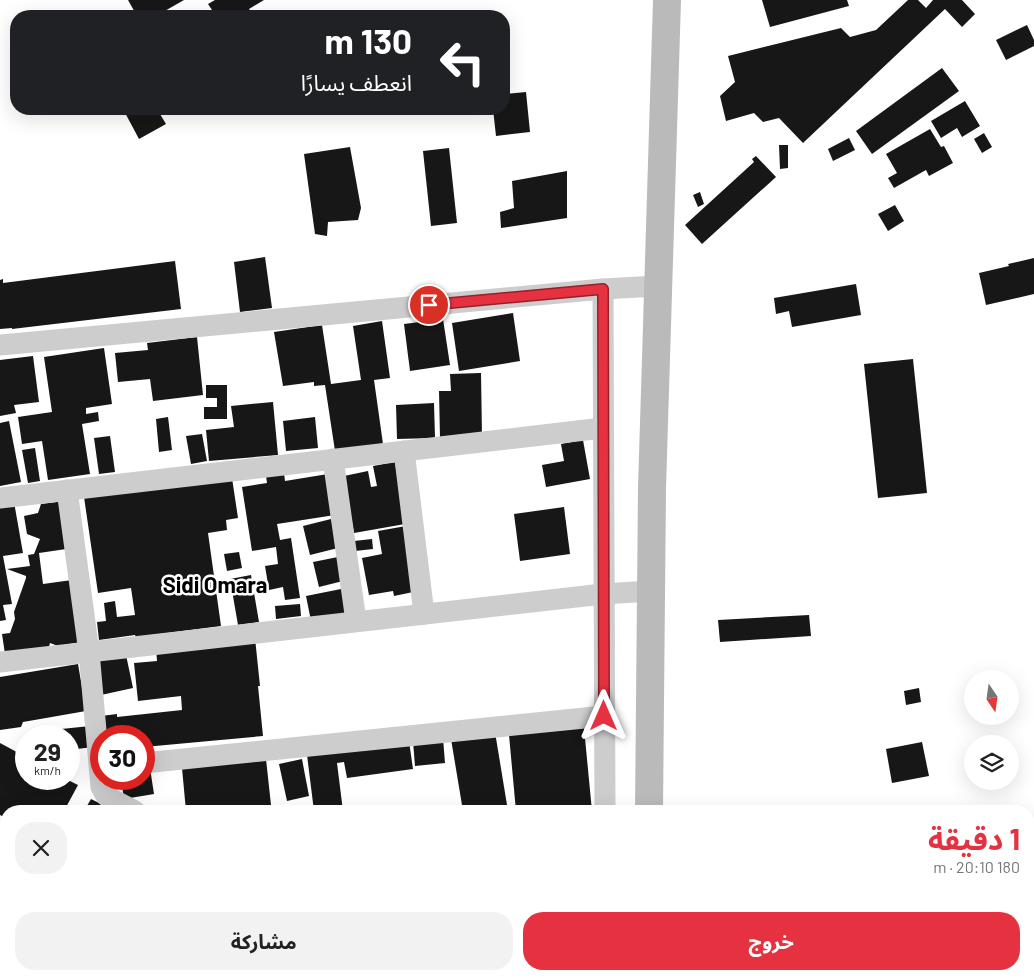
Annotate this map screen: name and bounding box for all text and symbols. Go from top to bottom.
text: 130 m [325,19,412,61]
icon: left [430,30,495,95]
text: انعطف يسارًا [301,69,412,95]
pin [408,284,450,326]
icon: arrive [415,291,443,319]
district label: Sidi Omara [163,571,267,597]
north arrow [964,670,1019,725]
map controls [964,670,1019,790]
position arrow [577,689,629,741]
speed limit sign: 30 [90,725,155,790]
button: layers [964,735,1019,790]
text: 29 [34,736,61,766]
text: km/h [34,763,61,777]
text: 1 دقيقة [928,820,1020,856]
button: close [15,822,67,874]
text: 180 m · 20:10 [933,857,1020,876]
button: مشاركة [15,912,513,970]
button: خروج [523,912,1020,970]

